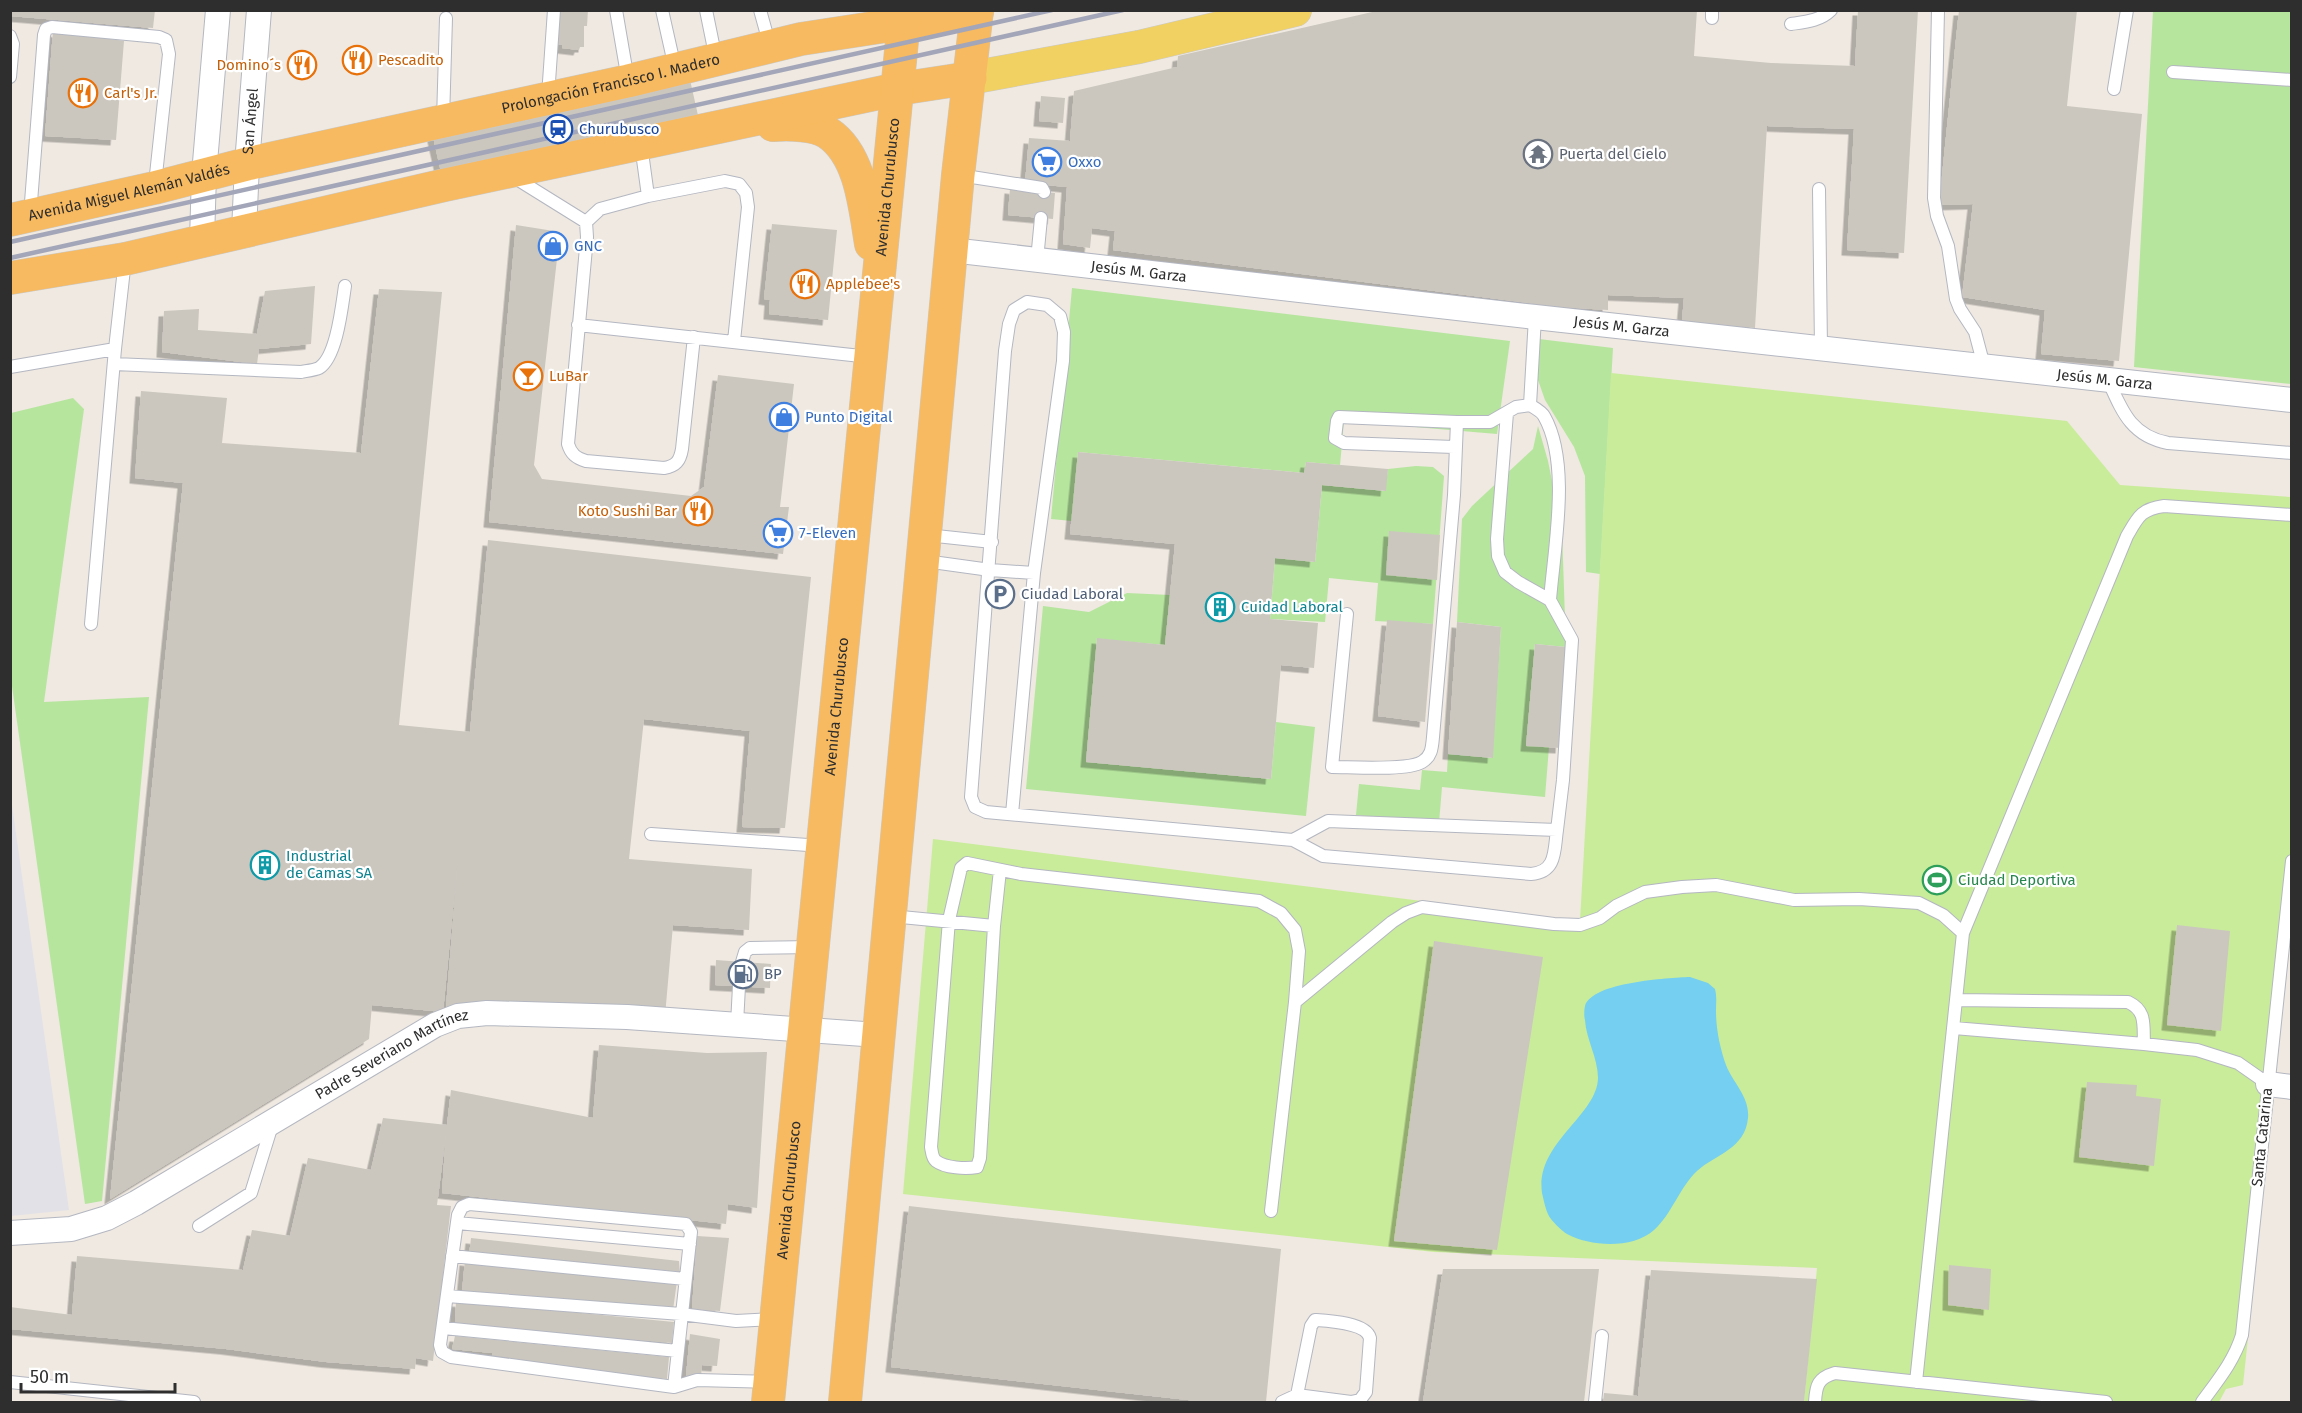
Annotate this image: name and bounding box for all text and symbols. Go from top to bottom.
restaurant icon: Pescadito [341,44,373,76]
restaurant icon: Domino´s [286,49,318,81]
street label: Prolongación Francisco I. Madero [500,50,722,117]
place label: Pescadito [378,51,444,69]
place label: Domino´s [216,56,281,74]
restaurant icon: Carl's Jr. [67,77,99,109]
place label: Carl's Jr. [104,84,157,102]
street label: San Ángel [239,87,262,155]
station icon: Churubusco [542,113,574,145]
street label: Avenida Churubusco [872,117,903,257]
place label: Churubusco [579,120,660,138]
temple icon: Puerta del Cielo [1522,138,1554,170]
place label: Puerta del Cielo [1559,145,1667,163]
supermarket icon: Oxxo [1031,146,1063,178]
place label: Oxxo [1068,153,1101,171]
street label: Avenida Miguel Alemán Valdés [26,160,231,225]
shop icon: GNC [537,230,569,262]
place label: GNC [574,237,603,255]
street label: Jesús M. Garza [1090,257,1188,286]
restaurant icon: Applebee's [789,268,821,300]
place label: Applebee's [826,275,900,293]
street label: Jesús M. Garza [1573,312,1671,341]
bar icon: LuBar [512,360,544,392]
street label: Jesús M. Garza [2056,365,2154,394]
place label: LuBar [549,367,588,385]
shop icon: Punto Digital [768,401,800,433]
place label: Punto Digital [805,408,893,426]
restaurant icon: Koto Sushi Bar [682,495,714,527]
place label: Koto Sushi Bar [578,502,677,520]
supermarket icon: 7-Eleven [762,517,794,549]
place label: 7-Eleven [799,524,856,542]
parking icon: Ciudad Laboral [984,578,1016,610]
place label: Ciudad Laboral [1021,585,1124,603]
building icon: Cuidad Laboral [1204,591,1236,623]
place label: Cuidad Laboral [1241,598,1344,616]
street label: Avenida Churubusco [821,636,852,776]
place label: Industrial de Camas SA [286,847,372,882]
building icon: Industrial de Camas SA [249,849,281,881]
sports icon: Ciudad Deportiva [1921,864,1953,896]
place label: Ciudad Deportiva [1958,871,2076,889]
fuel station icon: BP [727,958,759,990]
place label: BP [764,965,782,983]
street label: Padre Severiano Martínez [312,1006,470,1103]
street label: Santa Catarina [2248,1087,2276,1187]
street label: Avenida Churubusco [773,1120,805,1260]
scale bar [21,1356,176,1394]
text: 50 m [30,1366,69,1388]

